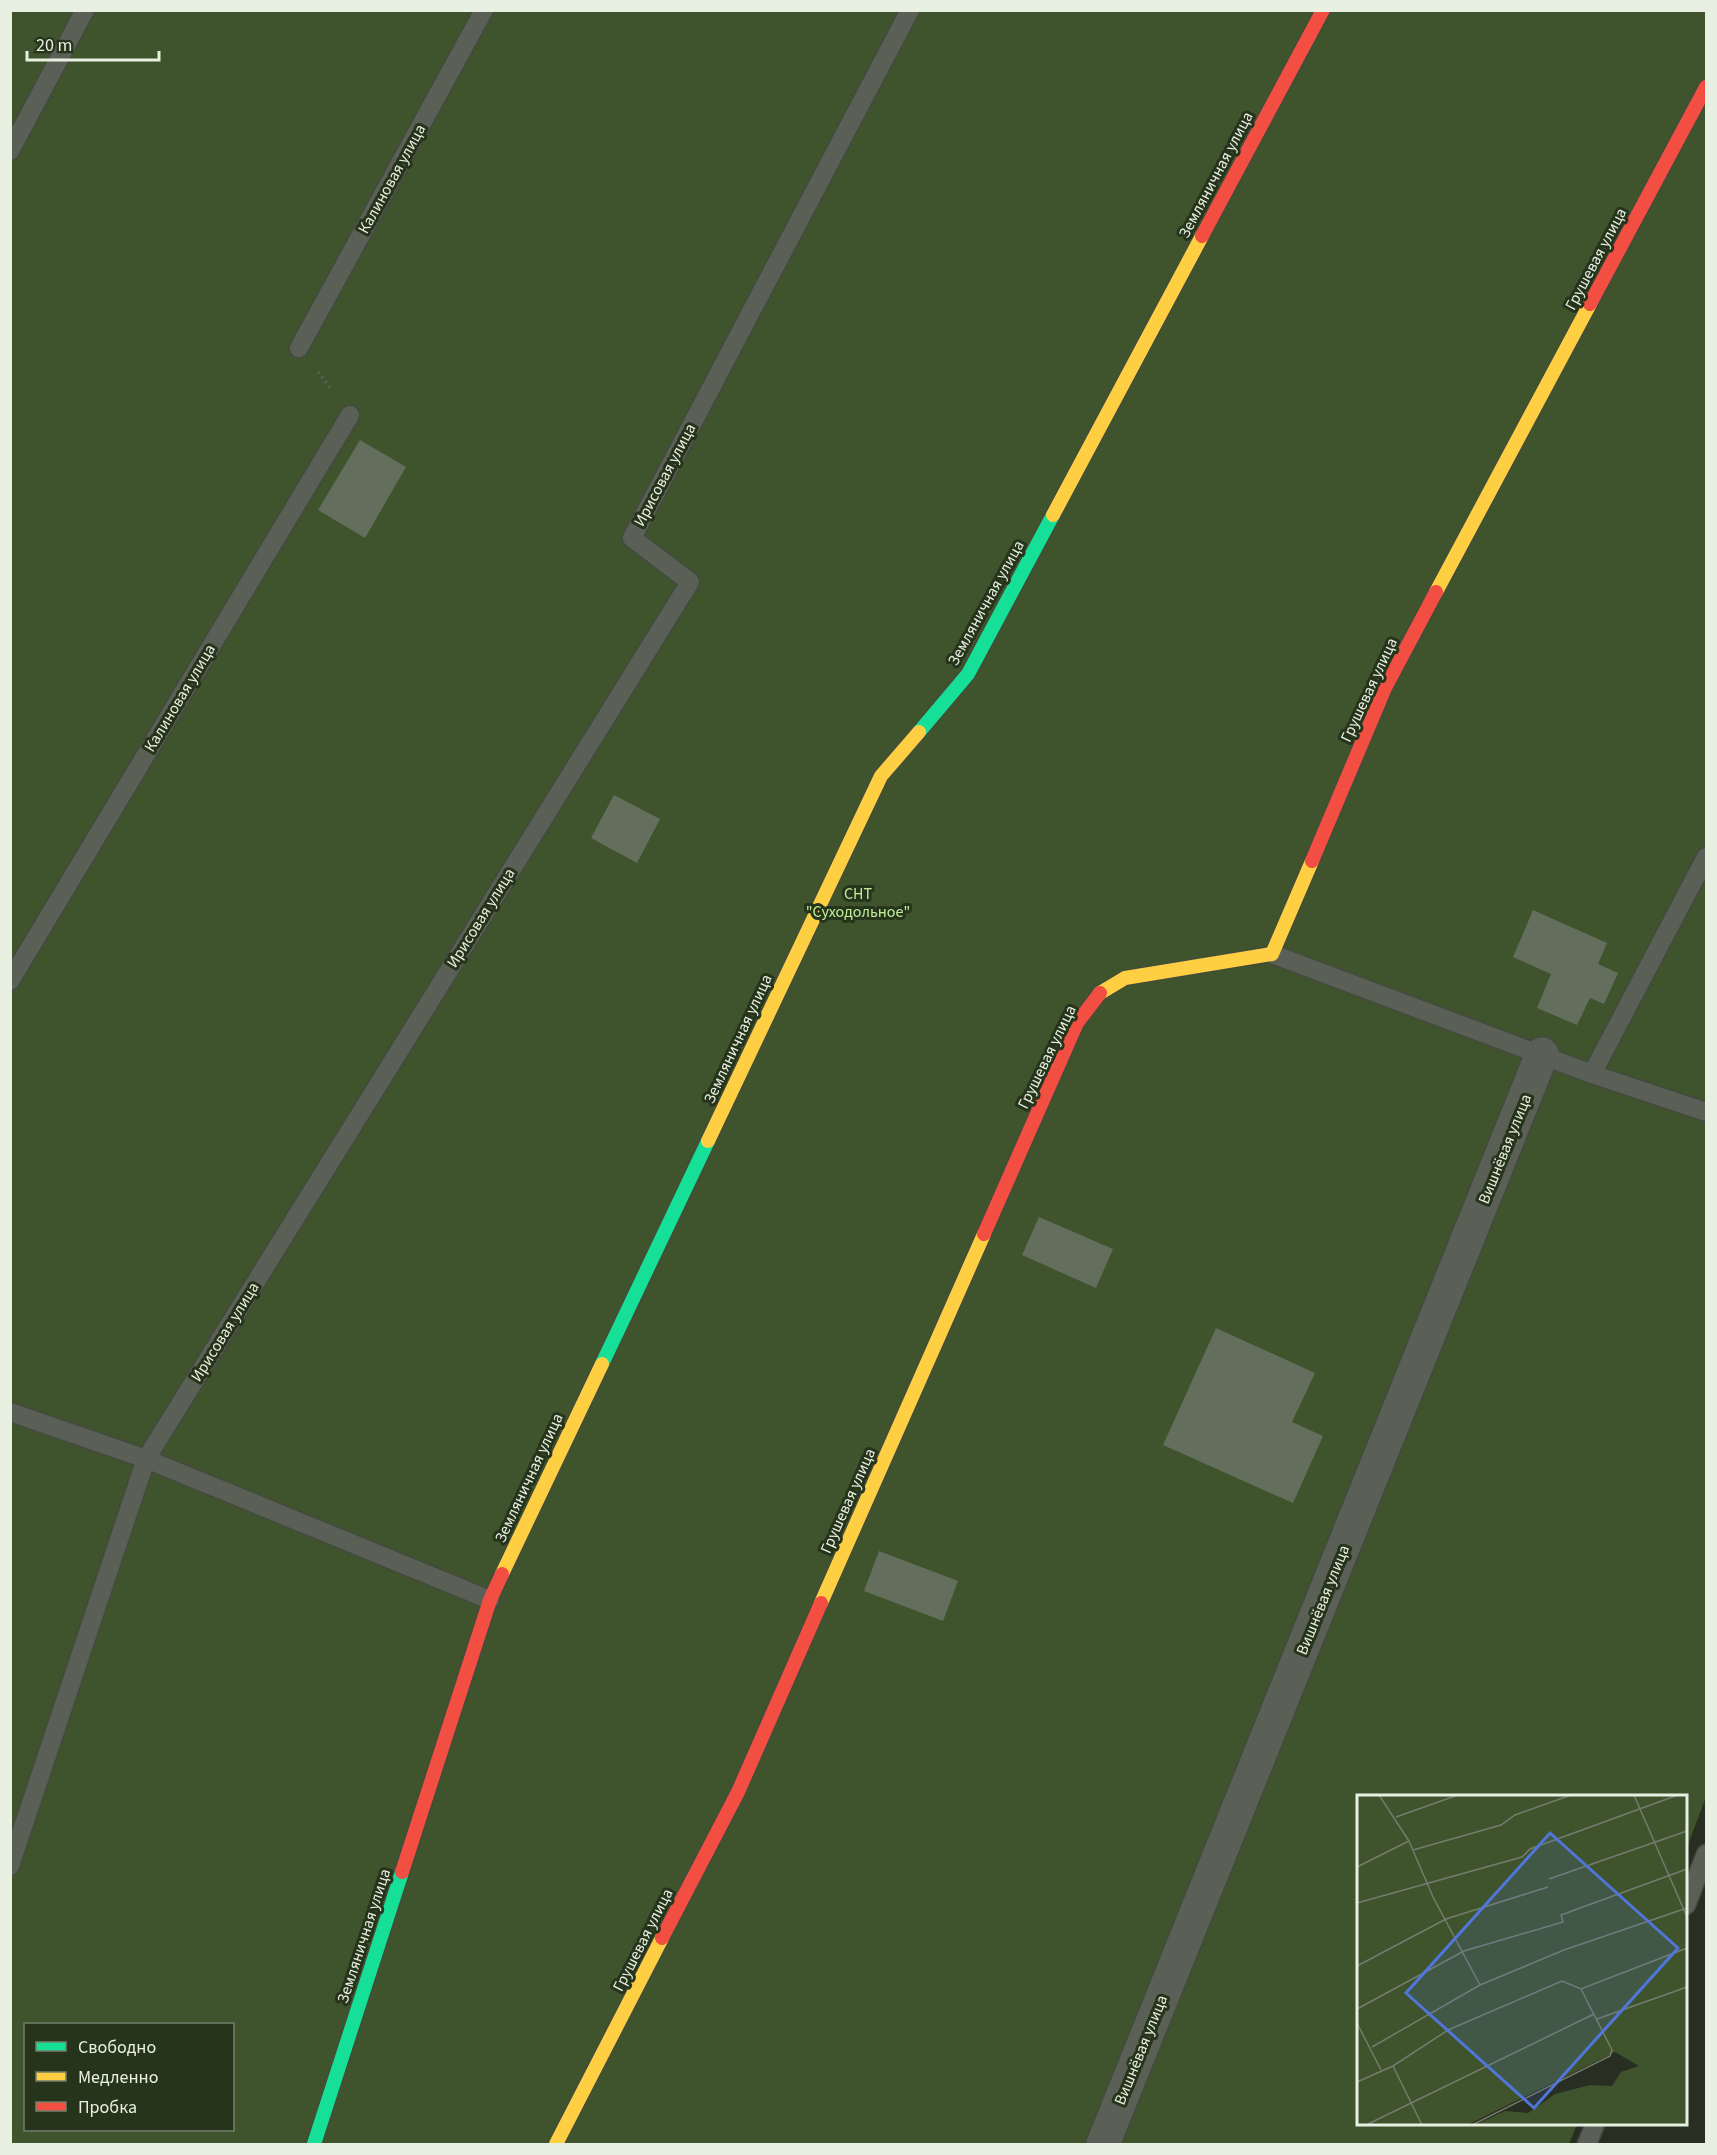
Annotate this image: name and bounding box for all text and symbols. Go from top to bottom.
scale bar [27,24,159,62]
text: 20 m [36,33,72,58]
street label: Земляничная улица [1173,108,1259,242]
street label: Калиновая улица [353,120,431,238]
street label: Грушевая улица [1560,204,1632,314]
street label: Ирисовая улица [629,420,701,530]
street label: Земляничная улица [942,536,1030,670]
street label: Грушевая улица [1335,634,1403,746]
street label: Калиновая улица [139,640,221,756]
street label: Ирисовая улица [442,864,520,972]
park label: СНТ "Суходольное" [806,883,910,923]
street label: Земляничная улица [698,971,778,1107]
street label: Грушевая улица [1012,1001,1082,1113]
street label: Вишнёвая улица [1473,1091,1537,1207]
street label: Ирисовая улица [186,1278,264,1386]
street label: Земляничная улица [489,1410,569,1546]
street label: Грушевая улица [815,1445,881,1557]
street label: Вишнёвая улица [1291,1542,1355,1658]
inset map [1357,1795,1687,2125]
street label: Земляничная улица [332,1866,396,2006]
street label: Грушевая улица [608,1885,678,1995]
street label: Вишнёвая улица [1109,1992,1173,2108]
legend [24,2023,234,2131]
text: Свободно [78,2035,156,2060]
text: Медленно [78,2065,158,2090]
text: Пробка [78,2095,137,2120]

